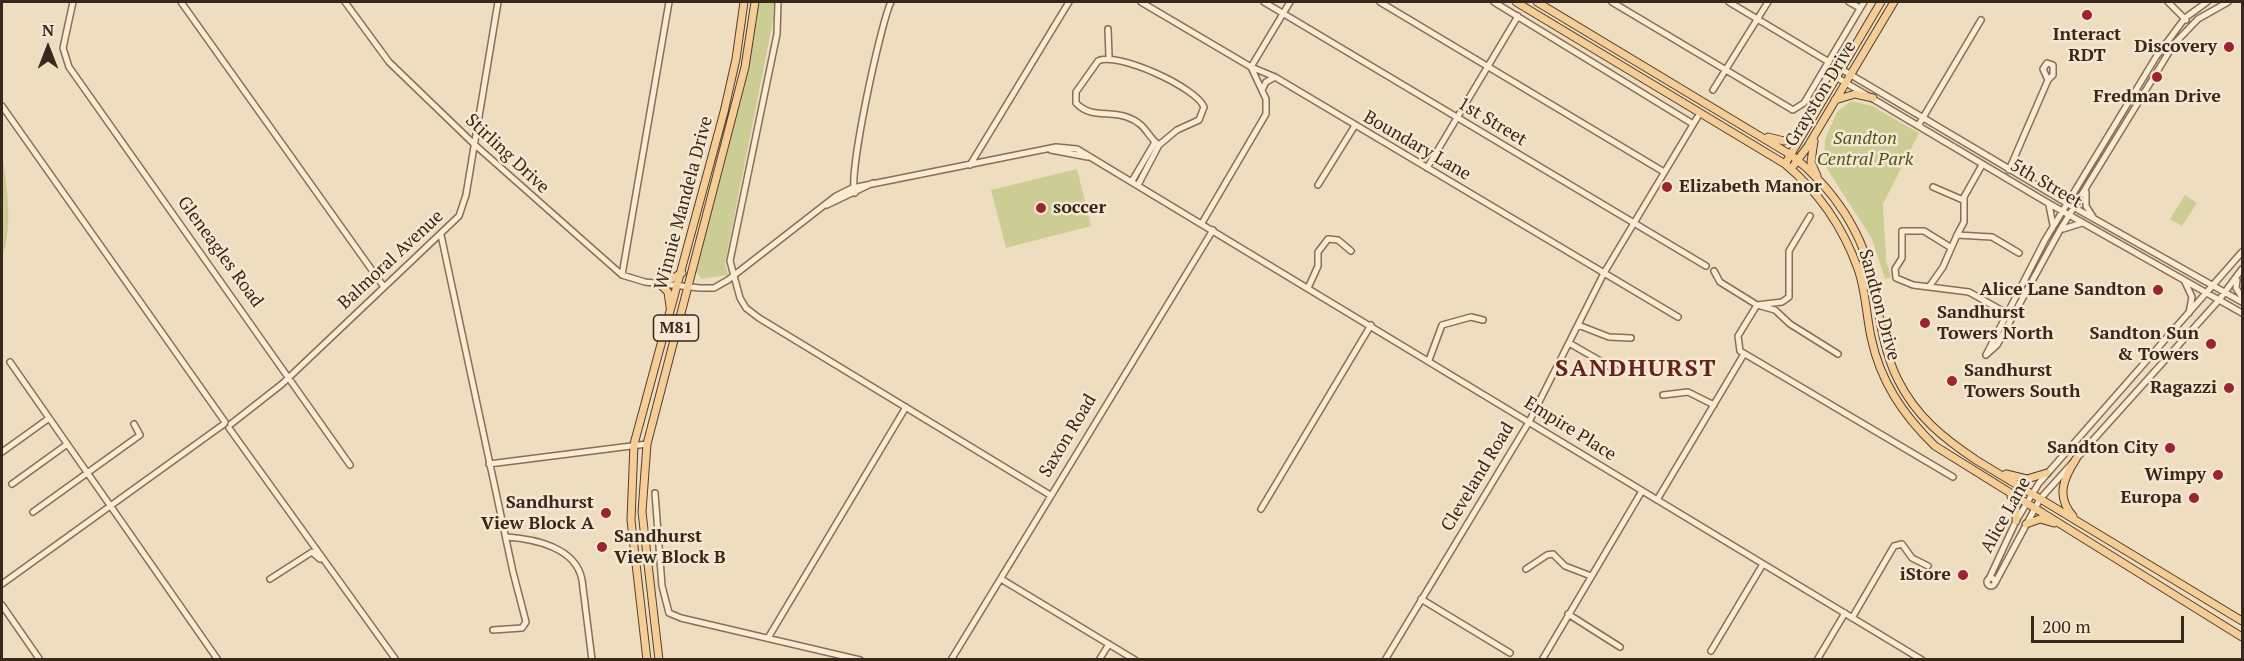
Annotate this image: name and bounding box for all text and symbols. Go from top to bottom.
marker: Interact RDT [2080,8,2094,22]
north arrow [18,18,78,78]
text: N [42,19,54,41]
place label: Interact RDT [2053,24,2121,66]
place label: Discovery [2134,36,2217,58]
street label: Grayston Drive [1781,37,1861,151]
marker: Discovery [2222,40,2236,54]
marker: Fredman Drive [2150,70,2164,84]
place label: Fredman Drive [2093,86,2221,108]
street label: 1st Street [1454,93,1530,151]
street label: Boundary Lane [1359,107,1475,185]
street label: Stirling Drive [461,110,553,198]
street label: Winnie Mandela Drive [650,114,718,292]
park label: Sandton Central Park [1817,128,1913,170]
street label: 5th Street [2006,155,2086,213]
place label: Elizabeth Manor [1679,176,1822,198]
marker: Elizabeth Manor [1660,180,1674,194]
street label: Gleneagles Road [172,192,268,312]
place label: soccer [1053,197,1106,219]
marker: soccer [1034,201,1048,215]
street label: Balmoral Avenue [334,206,448,314]
street label: Sandton Drive [1854,247,1904,363]
place label: Alice Lane Sandton [1979,279,2146,301]
marker: Alice Lane Sandton [2151,283,2165,297]
place label: Sandhurst Towers North [1937,302,2054,344]
road number: M81 [654,315,698,341]
marker: Sandhurst Towers North [1918,316,1932,330]
place label: Sandton Sun & Towers [2089,323,2199,366]
marker: Sandton Sun & Towers [2204,337,2218,351]
district label: SANDHURST [1555,355,1717,383]
place label: Sandhurst Towers South [1964,360,2080,403]
marker: Sandhurst Towers South [1945,374,1959,388]
place label: Ragazzi [2150,377,2217,399]
marker: Ragazzi [2222,381,2236,395]
street label: Saxon Road [1035,391,1101,481]
street label: Empire Place [1520,392,1620,466]
street label: Cleveland Road [1437,419,1519,535]
place label: Sandton City [2047,437,2158,459]
marker: Sandton City [2163,441,2177,455]
place label: Wimpy [2145,464,2206,486]
marker: Wimpy [2211,468,2225,482]
street label: Alice Lane [1976,473,2036,557]
place label: Europa [2120,487,2182,509]
marker: Europa [2187,491,2201,505]
place label: Sandhurst View Block A [481,492,594,534]
marker: Sandhurst View Block A [599,506,613,520]
place label: Sandhurst View Block B [614,526,726,568]
marker: Sandhurst View Block B [595,540,609,554]
place label: iStore [1900,564,1951,586]
marker: iStore [1956,568,1970,582]
scale bar [2034,604,2187,642]
text: 200 m [2042,614,2091,638]

